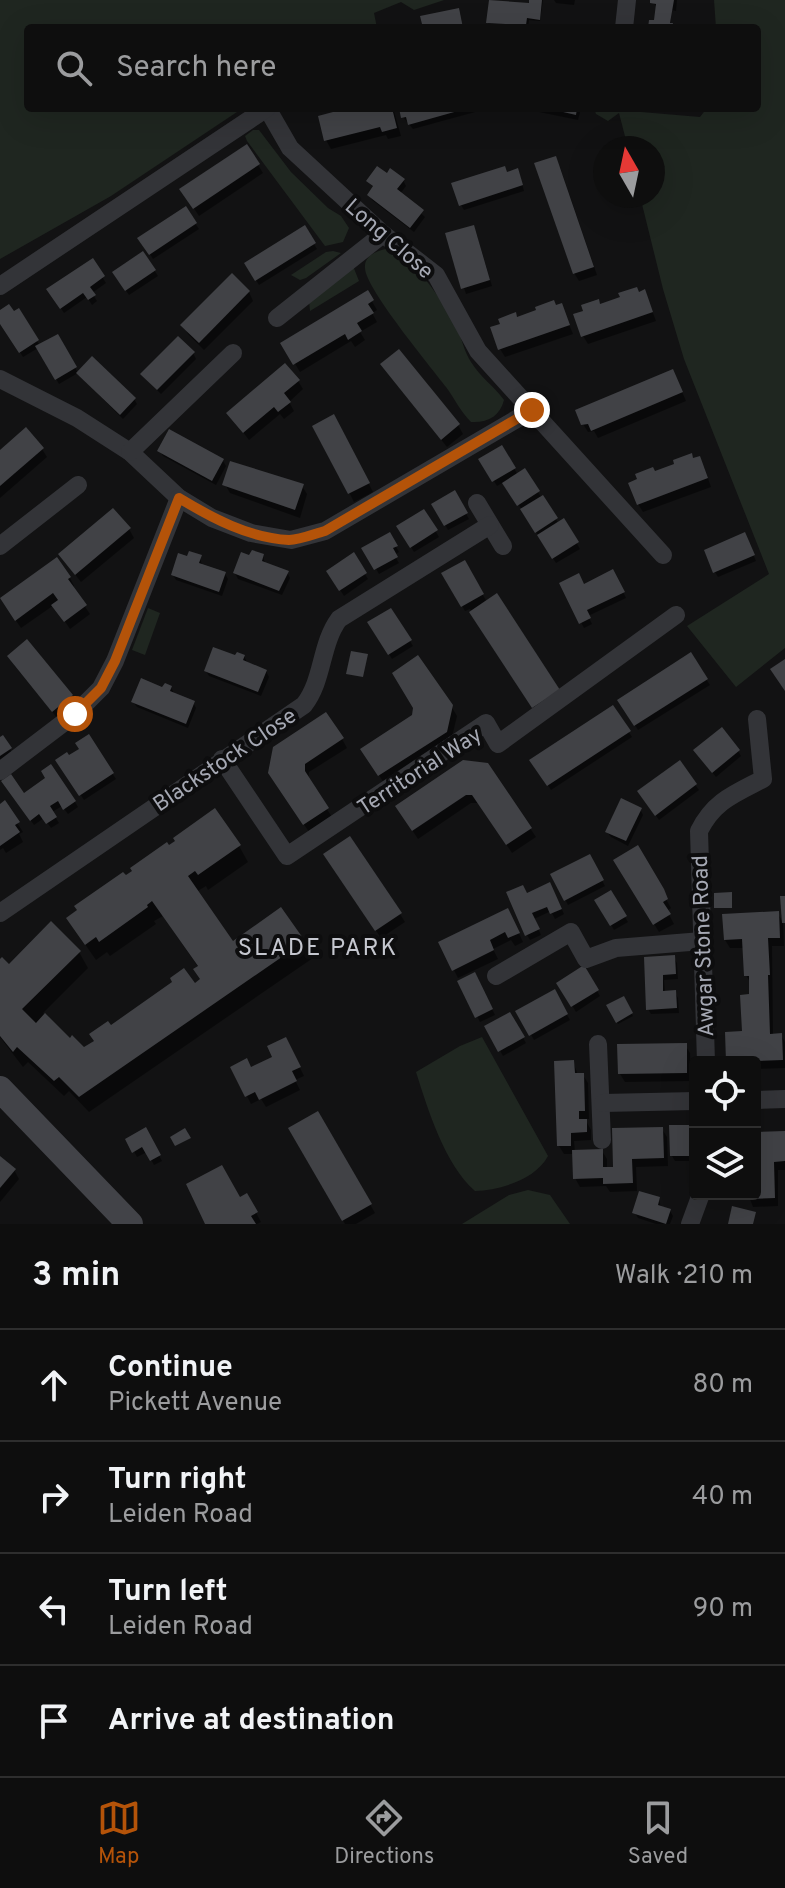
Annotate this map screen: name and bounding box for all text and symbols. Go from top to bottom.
search box [24,24,761,112]
icon: search [52,46,96,90]
text: Search here [116,50,276,87]
north arrow [593,136,665,208]
street label: Long Close [338,194,438,286]
route end [514,392,550,428]
route start [57,696,93,732]
street label: Blackstock Close [149,703,302,819]
street label: Territorial Way [353,722,488,822]
street label: Awgar Stone Road [688,855,721,1037]
district label: SLADE PARK [238,934,398,964]
map controls [689,1056,761,1200]
button: locate [689,1056,761,1128]
button: layers [689,1128,761,1200]
text: 3 min [32,1255,120,1298]
text: Walk · 210 m [615,1260,753,1293]
text: Continue [108,1350,233,1387]
icon: ahead [32,1363,76,1407]
text: 80 m [693,1369,753,1402]
text: Pickett Avenue [108,1387,282,1420]
text: Turn right [108,1462,246,1499]
icon: right [32,1475,76,1519]
text: 40 m [692,1481,753,1514]
text: Leiden Road [108,1499,253,1532]
text: Turn left [108,1574,228,1611]
icon: left [32,1587,76,1631]
text: 90 m [693,1593,753,1626]
text: Leiden Road [108,1611,253,1644]
icon: arrive [32,1699,76,1743]
text: Arrive at destination [108,1703,394,1740]
tab: Map [97,1796,141,1871]
tab: Directions [334,1796,434,1871]
tab: Saved [628,1796,688,1871]

